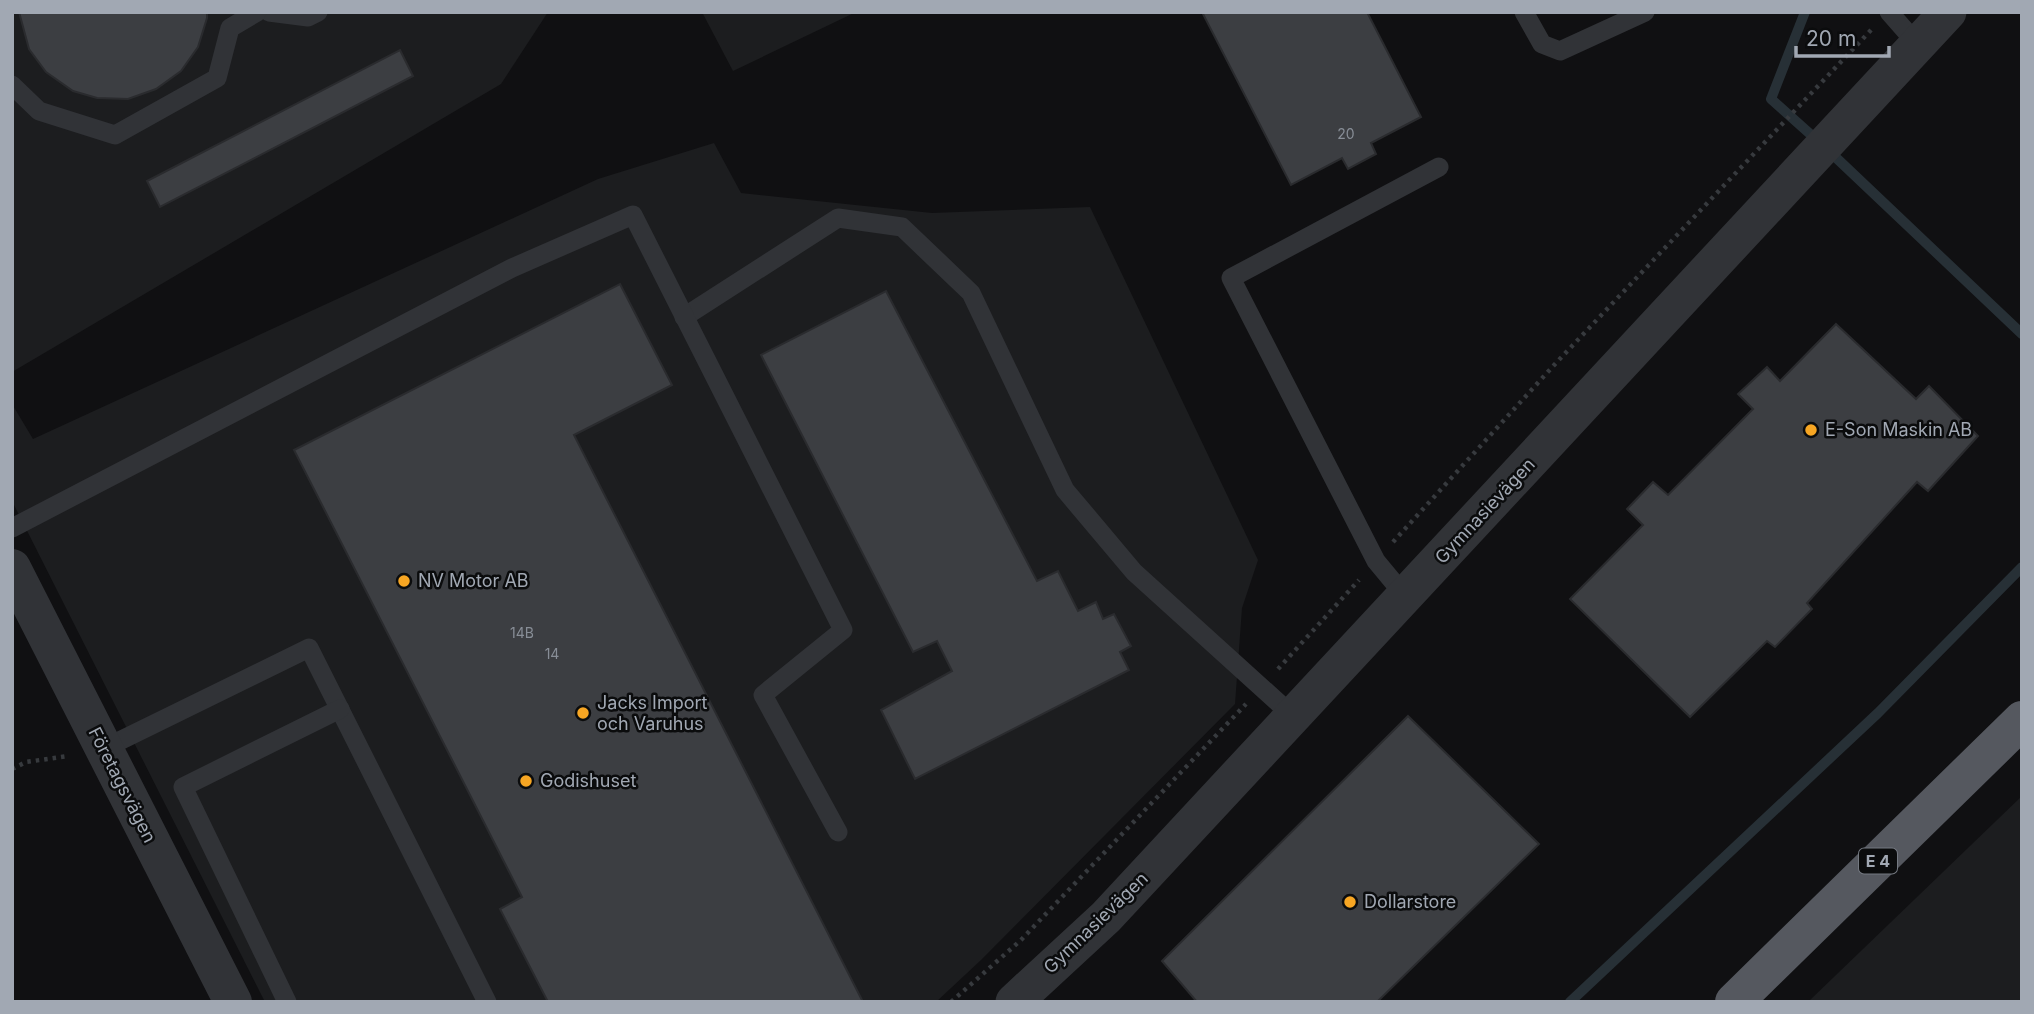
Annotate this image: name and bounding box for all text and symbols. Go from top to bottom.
scale bar [1796,14,1889,58]
text: 20 m [1806,26,1856,51]
house number: 20 [1337,125,1355,142]
place label: E-Son Maskin AB [1825,419,1972,440]
marker: E-Son Maskin AB [1803,422,1819,438]
street label: Gymnasievägen [1430,454,1539,568]
place label: NV Motor AB [418,570,529,591]
marker: NV Motor AB [396,573,412,589]
house number: 14B [510,624,534,641]
house number: 14 [545,645,559,662]
place label: Jacks Import och Varuhus [597,692,708,734]
marker: Jacks Import och Varuhus [575,705,591,721]
street label: Företagsvägen [84,724,161,846]
place label: Godishuset [540,770,636,791]
marker: Godishuset [518,773,534,789]
road number: E 4 [1859,848,1897,874]
street label: Gymnasievägen [1039,868,1152,978]
place label: Dollarstore [1364,891,1456,912]
marker: Dollarstore [1342,894,1358,910]

